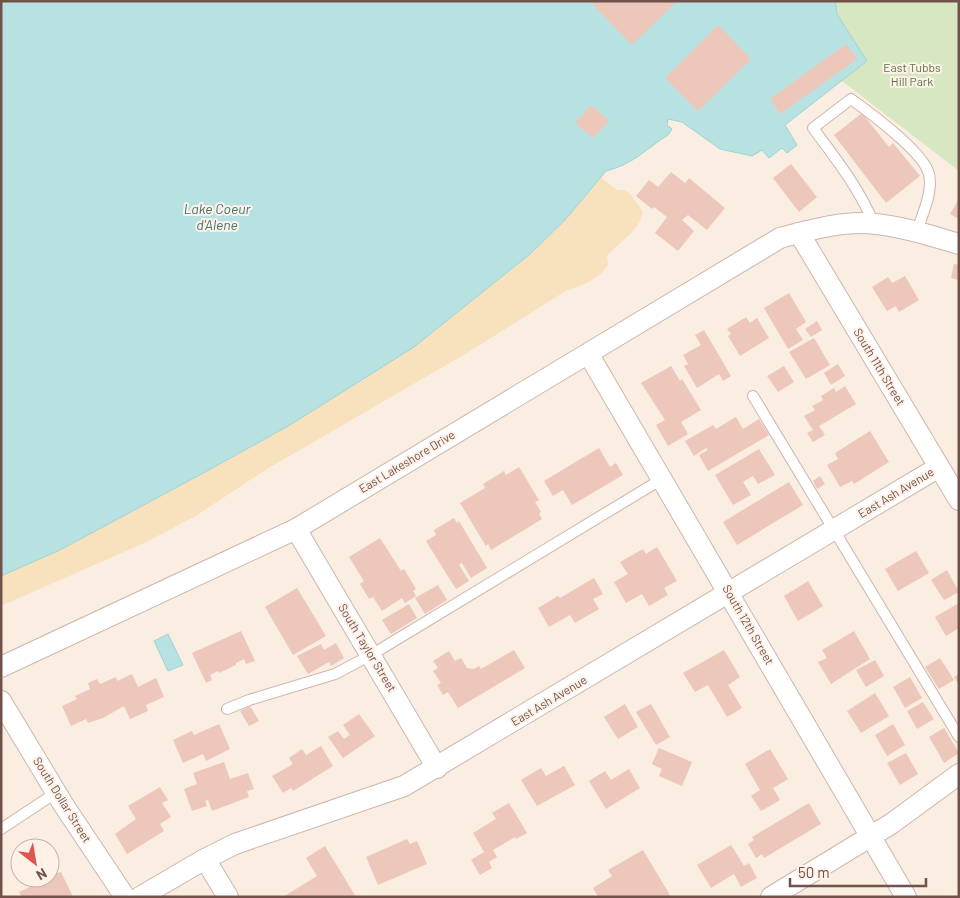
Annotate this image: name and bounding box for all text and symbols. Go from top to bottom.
park label: East Tubbs Hill Park [883,60,941,88]
water label: Lake Coeur d'Alene [184,200,251,233]
street label: South 11th Street [851,325,908,408]
street label: East Lakeshore Drive [356,427,457,495]
street label: East Ash Avenue [855,464,936,520]
street label: South 12th Street [720,582,777,667]
street label: South Taylor Street [336,601,400,694]
street label: East Ash Avenue [508,672,589,728]
street label: South Dollar Street [31,754,95,845]
north arrow [10,838,60,888]
scale bar [790,856,926,888]
text: 50 m [798,863,830,881]
text: N [34,865,50,884]

